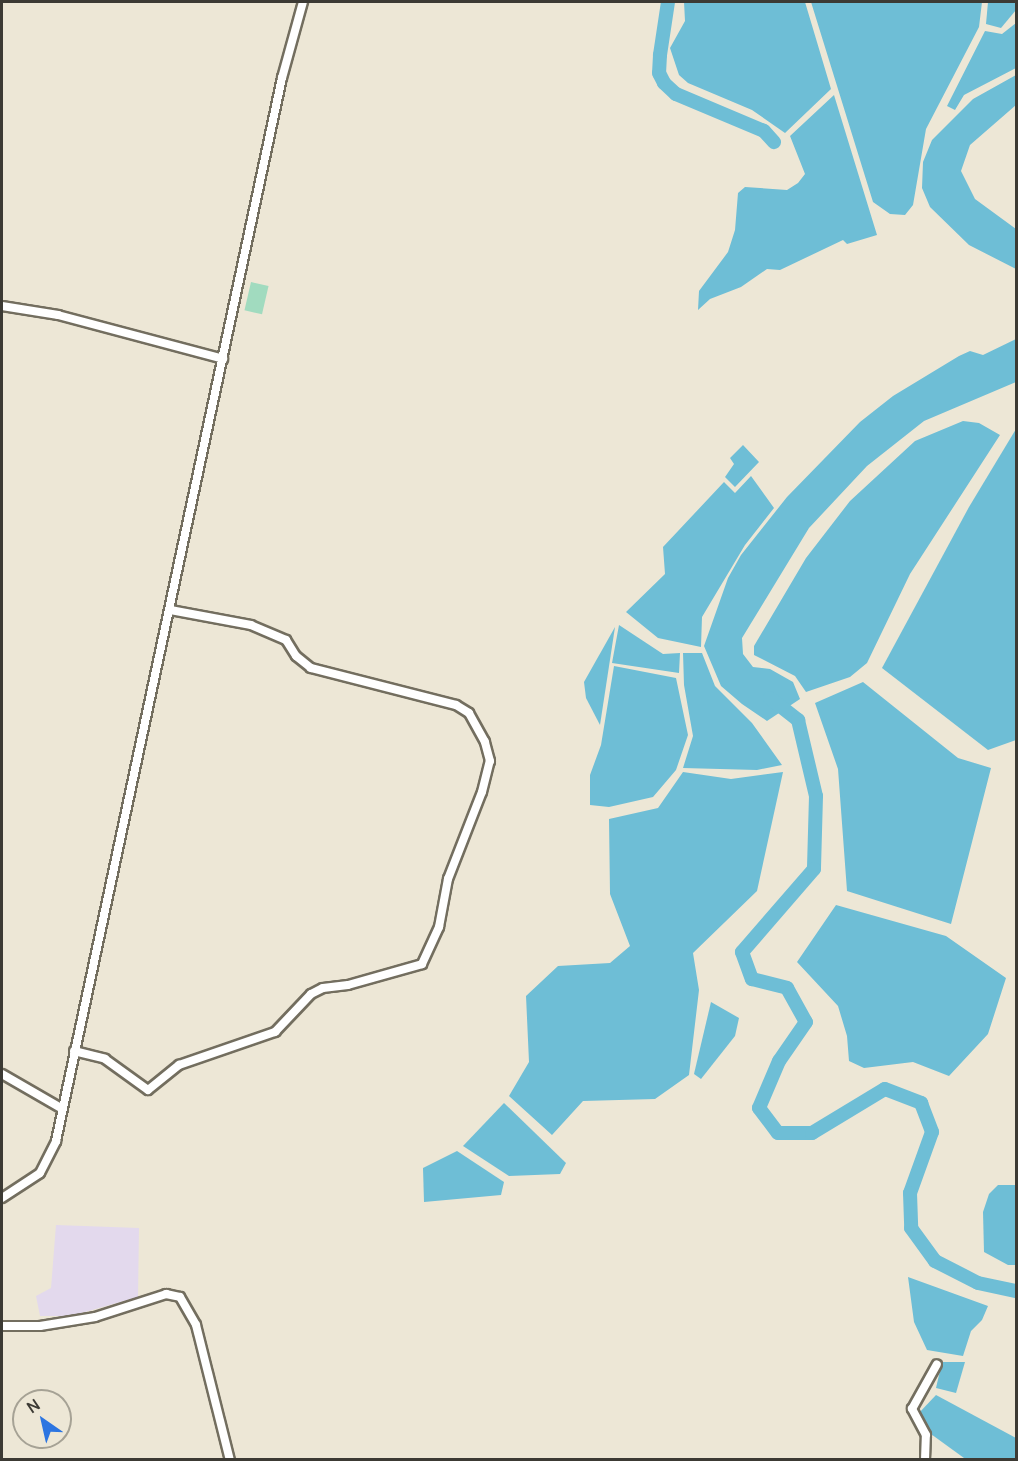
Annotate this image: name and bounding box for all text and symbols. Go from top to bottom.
north arrow [12,1389,72,1449]
text: N [22,1393,44,1418]

